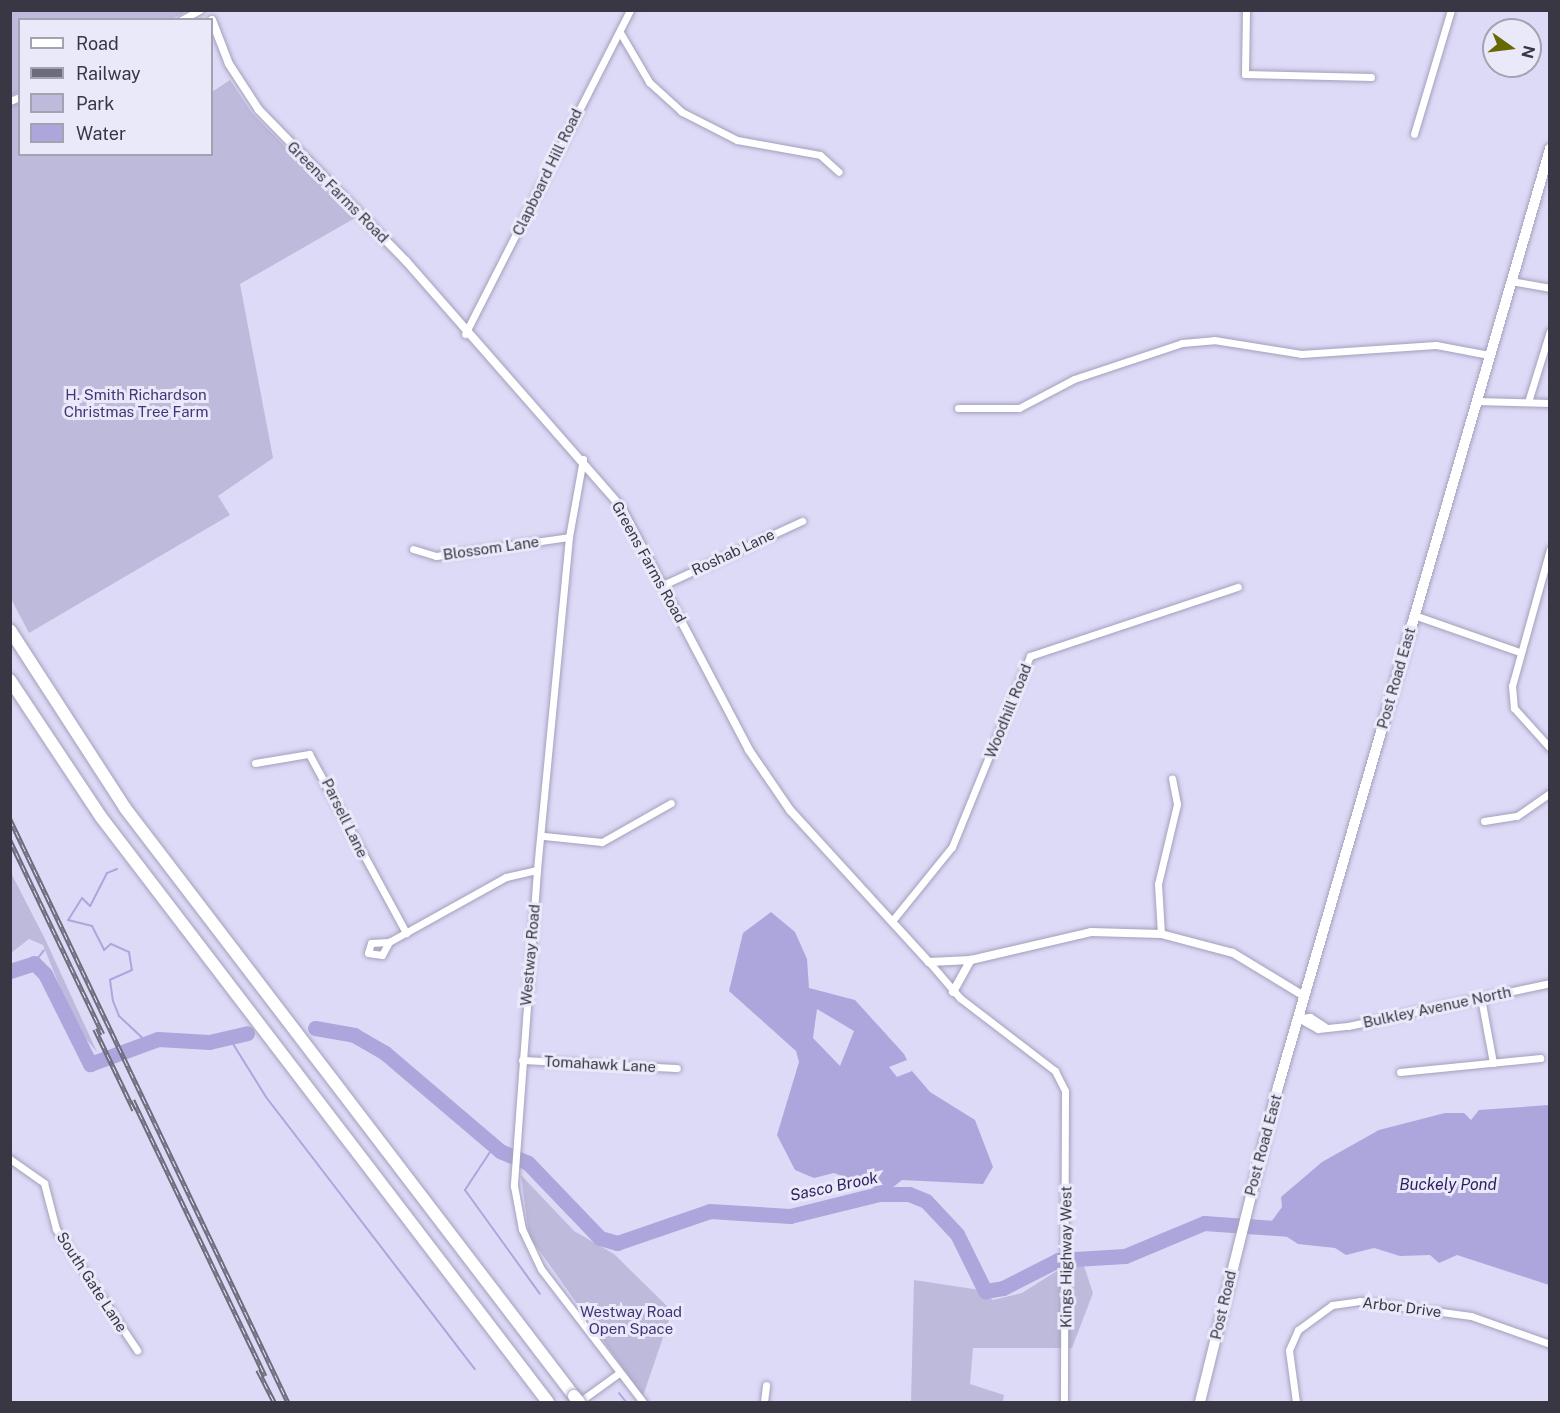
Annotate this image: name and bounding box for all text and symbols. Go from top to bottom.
legend [18,18,213,156]
north arrow [1482,18,1542,78]
text: Road [76,33,119,54]
text: N [1517,44,1539,60]
text: Railway [76,63,141,84]
text: Park [76,93,114,114]
street label: Clapboard Hill Road [508,105,586,239]
text: Water [76,123,126,144]
street label: Greens Farms Road [284,138,392,246]
park label: H. Smith Richardson Christmas Tree Farm [64,385,208,420]
street label: Greens Farms Road [608,498,690,626]
street label: Roshab Lane [689,525,777,579]
street label: Blossom Lane [442,532,540,564]
street label: Post Road East [1373,625,1419,731]
street label: Woodhill Road [981,661,1035,761]
street label: Parsell Lane [318,775,372,861]
street label: Westway Road [517,903,543,1007]
street label: Bulkley Avenue North [1361,983,1513,1031]
street label: Tomahawk Lane [544,1052,656,1076]
street label: Post Road East [1241,1092,1285,1198]
water label: Sasco Brook [788,1168,880,1206]
water label: Buckely Pond [1399,1175,1497,1195]
street label: Kings Highway West [1057,1186,1075,1328]
street label: South Gate Lane [53,1228,131,1336]
street label: Post Road [1206,1269,1240,1341]
street label: Arbor Drive [1362,1293,1442,1321]
park label: Westway Road Open Space [580,1302,682,1337]

